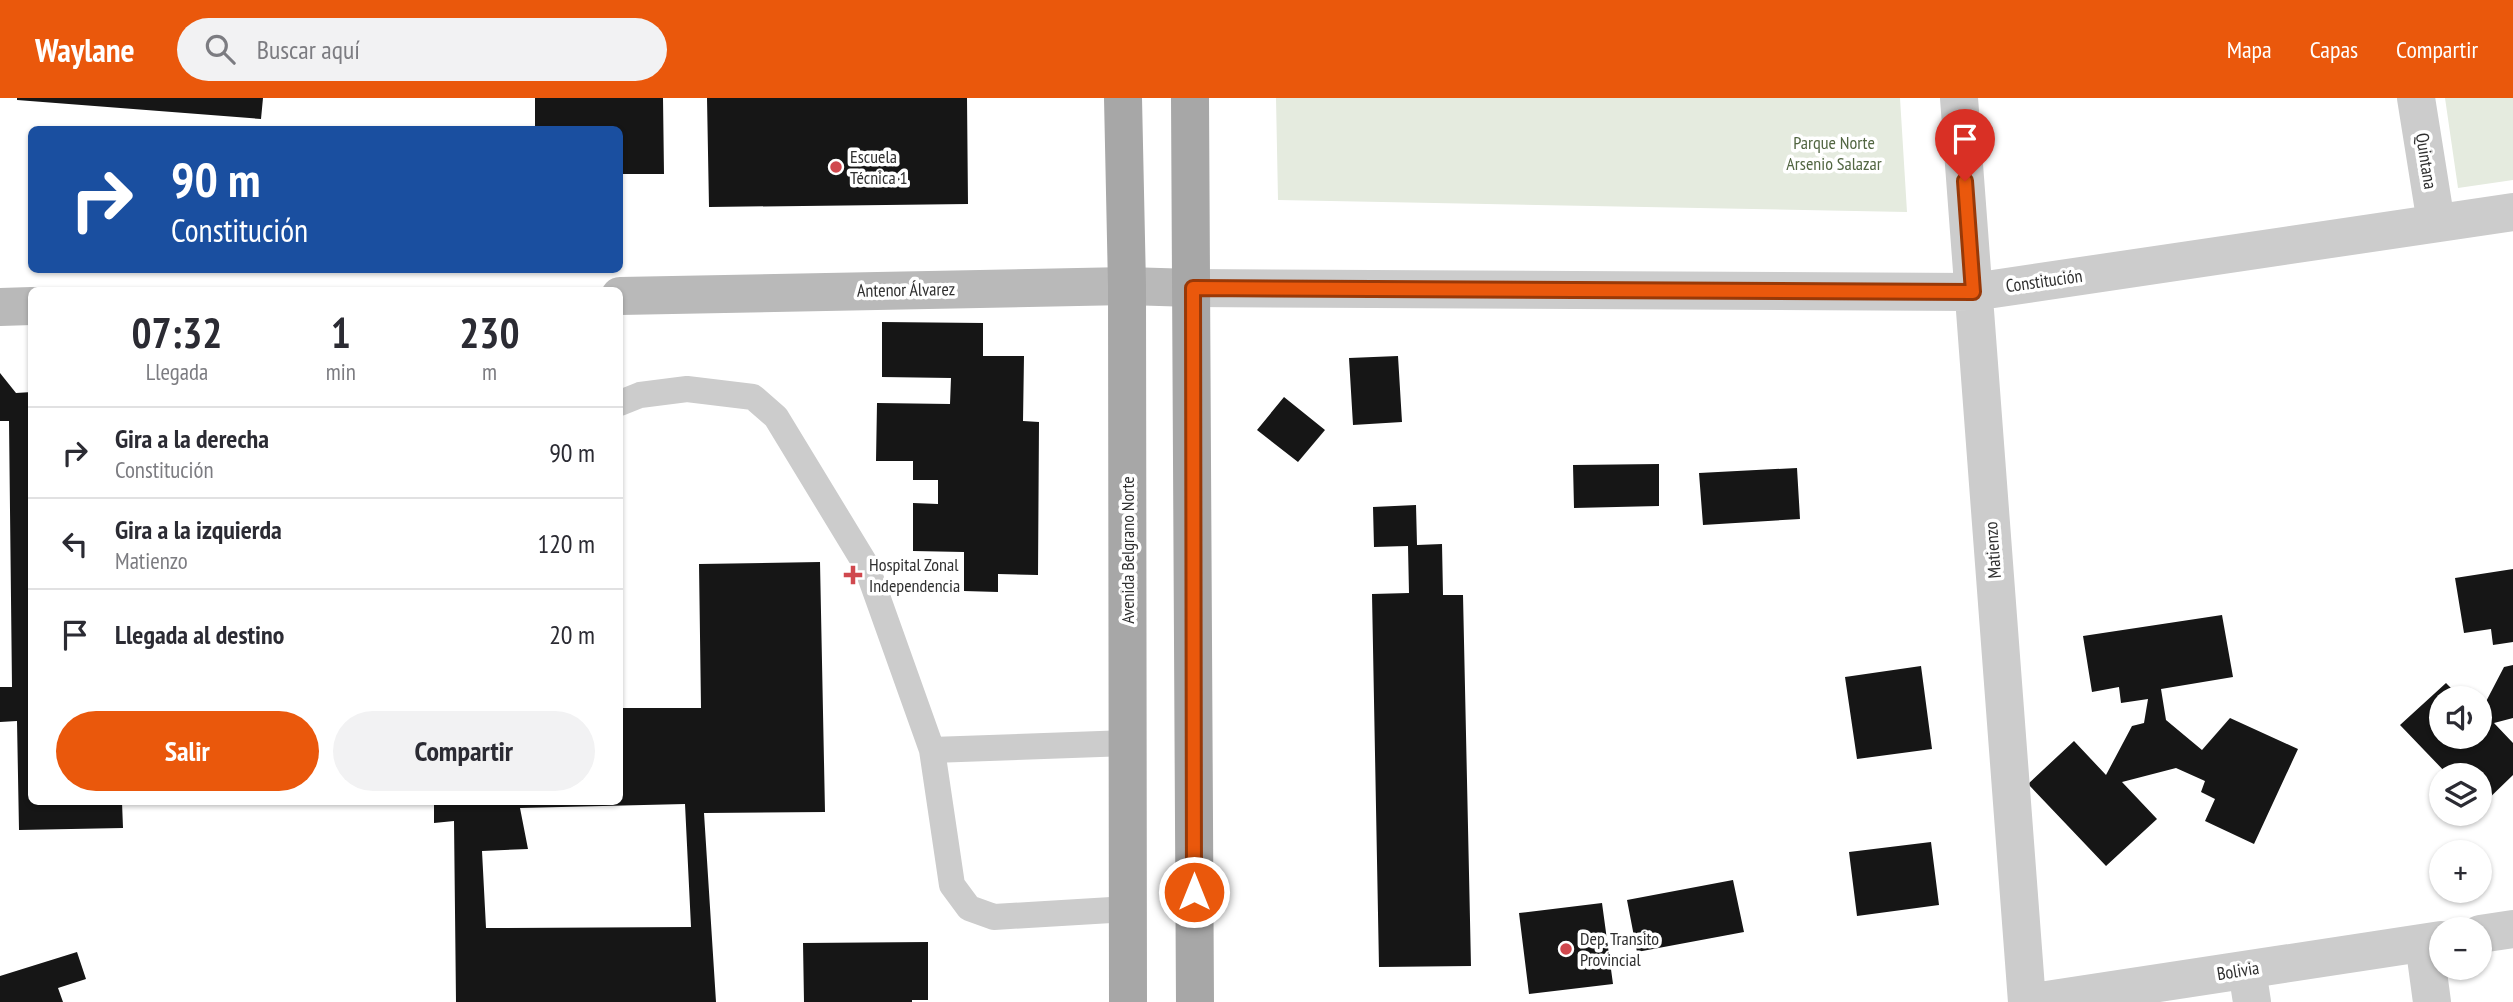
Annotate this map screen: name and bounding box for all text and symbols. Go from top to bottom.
search box [177,18,667,81]
text: Waylane [35,28,135,71]
icon: search [201,30,239,68]
text: Buscar aquí [257,33,360,66]
text: Mapa [2227,34,2272,65]
text: Capas [2310,34,2358,65]
text: Compartir [2396,34,2478,65]
pin [1935,109,1995,181]
icon: arrive [1946,120,1984,158]
park label: Parque Norte Arsenio Salazar [1786,131,1882,175]
street label: Quintana [2411,131,2442,191]
place label: Escuela Técnica 1 [850,145,908,189]
text: 90 m [171,147,260,211]
icon: right [56,154,147,245]
marker: Escuela Técnica 1 [828,159,844,175]
text: Constitución [171,209,308,251]
street label: Constitución [2004,264,2084,297]
street label: Antenor Álvarez [857,277,955,302]
text: 07:32 [131,305,222,360]
text: 1 [331,305,351,360]
text: 230 [459,305,520,360]
text: Llegada [146,357,208,386]
text: min [326,357,356,386]
text: m [482,357,497,386]
text: Gira a la derecha [115,422,269,455]
icon: right [56,434,94,472]
text: 90 m [549,436,595,469]
text: Constitución [115,455,214,484]
street label: Avenida Belgrano Norte [1116,476,1139,624]
text: Gira a la izquierda [115,513,282,546]
street label: Matienzo [1979,521,2006,579]
icon: left [56,525,94,563]
text: 120 m [537,527,595,560]
text: Matienzo [115,546,188,575]
place label: Hospital Zonal Independencia [869,553,960,597]
marker: Hospital Zonal Independencia [843,565,863,585]
icon: arrive [56,616,94,654]
text: Llegada al destino [115,618,284,651]
text: 20 m [549,618,595,651]
map controls [2429,686,2492,980]
button: sound [2429,686,2492,749]
button: Salir [56,711,319,791]
button: Compartir [333,711,595,791]
button: layers [2429,763,2492,826]
button: + [2429,840,2492,903]
position arrow [1157,855,1231,929]
button: − [2429,917,2492,980]
place label: Dep. Transito Provincial [1580,927,1659,971]
marker: Dep. Transito Provincial [1558,941,1574,957]
street label: Bolivia [2215,956,2261,985]

